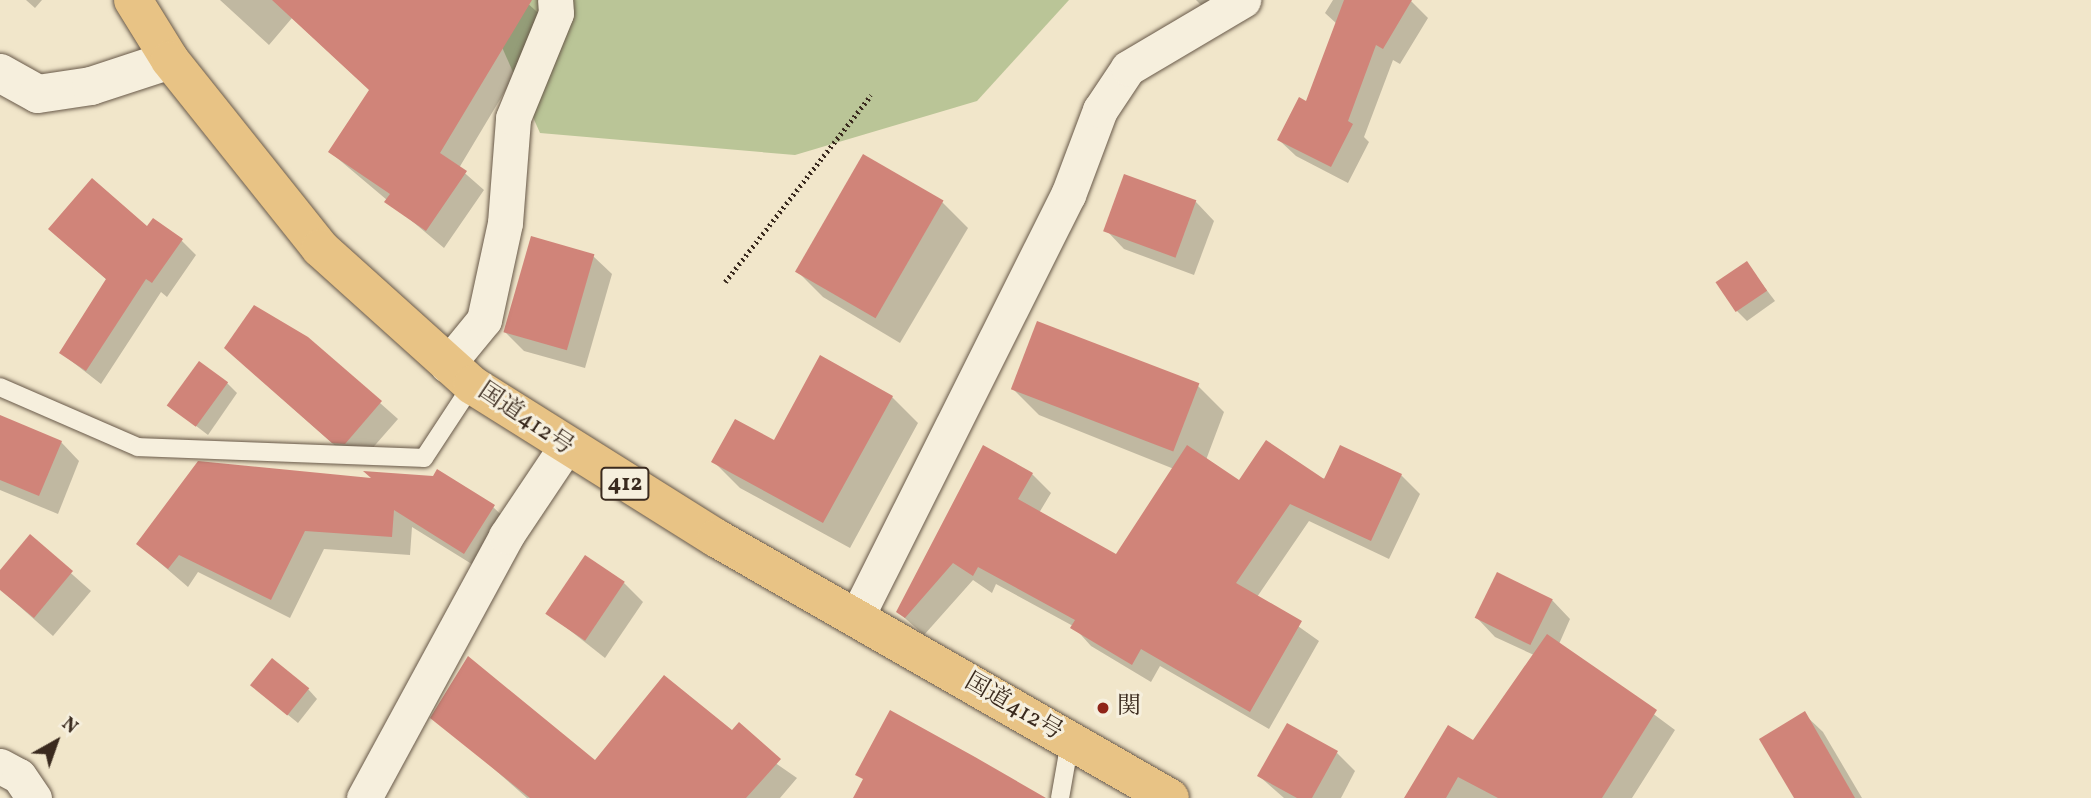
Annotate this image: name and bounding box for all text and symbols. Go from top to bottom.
street label: 国道412号 [472,378,578,462]
road number: 412 [599,464,651,504]
street label: 国道412号 [959,668,1067,748]
place label: 関 [1117,694,1141,722]
marker: 関 [1095,700,1111,716]
north arrow [21,707,91,777]
text: N [56,712,83,740]

